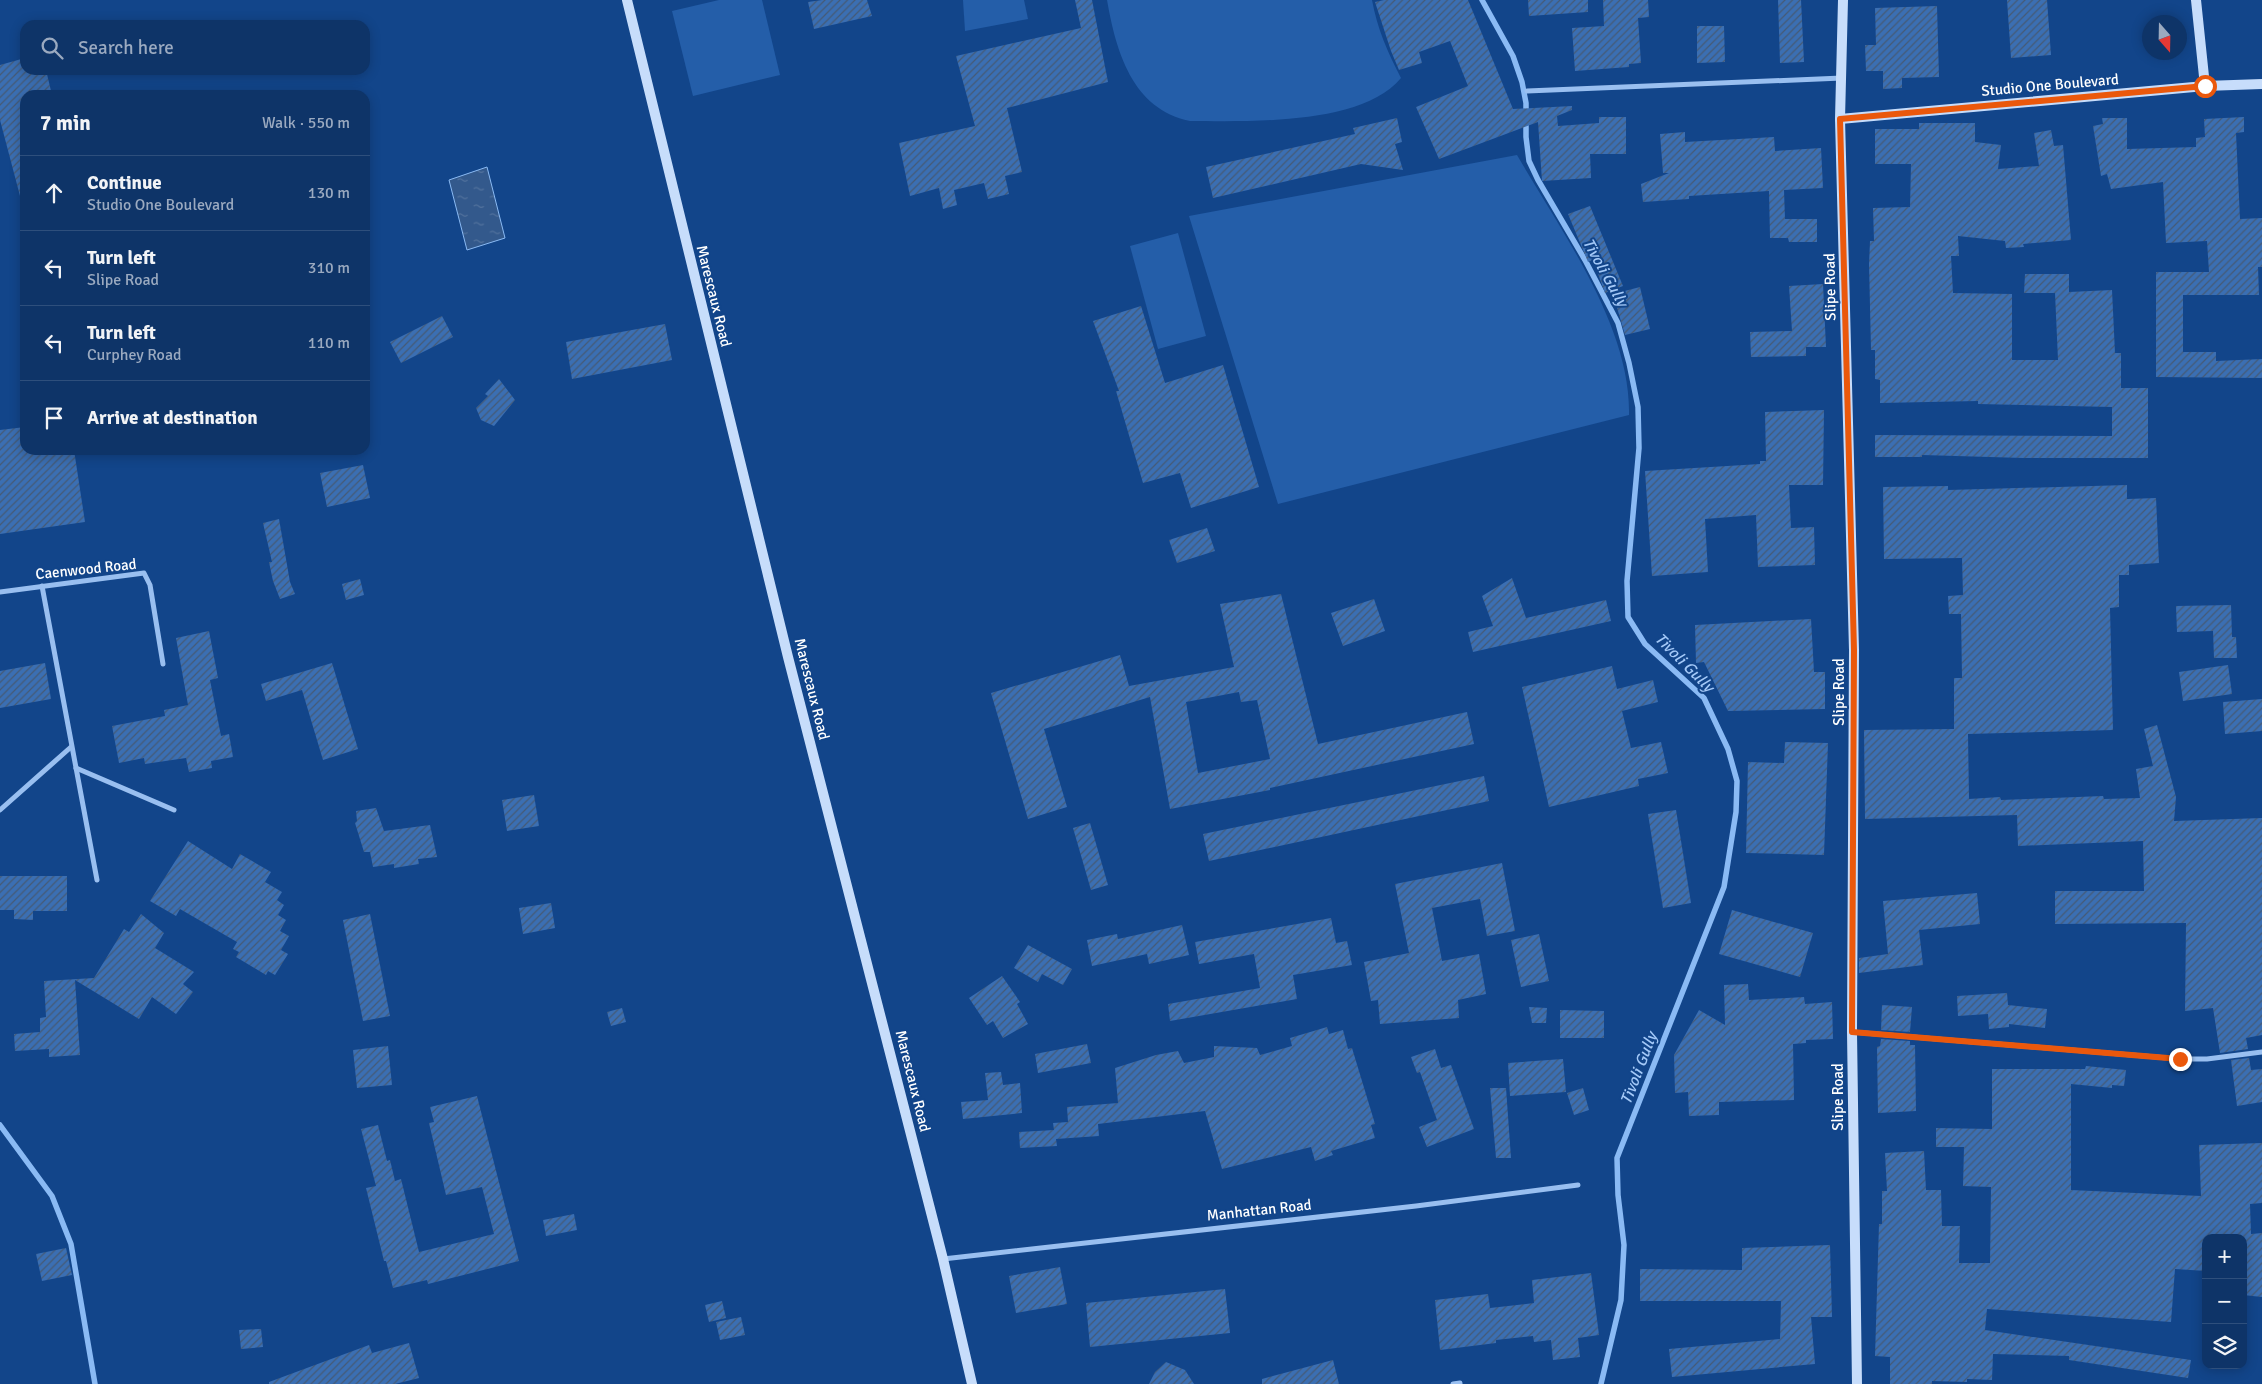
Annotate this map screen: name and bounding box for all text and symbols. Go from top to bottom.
north arrow [2142,15,2187,60]
search box [20,20,370,75]
icon: search [38,34,66,62]
text: Search here [78,36,174,60]
street label: Studio One Boulevard [1980,70,2120,100]
route start [2194,75,2217,98]
text: 7 min [40,110,91,136]
text: Walk · 550 m [262,113,350,133]
text: Continue [87,171,162,195]
icon: ahead [40,179,68,207]
text: 130 m [308,183,350,203]
text: Studio One Boulevard [87,195,234,215]
water label: Tivoli Gully [1578,235,1633,313]
street label: Marescaux Road [693,243,735,349]
text: Turn left [87,246,156,270]
street label: Slipe Road [1820,253,1840,321]
icon: left [40,254,68,282]
text: 310 m [308,258,350,278]
text: Slipe Road [87,270,159,290]
text: Turn left [87,321,156,345]
icon: left [40,329,68,357]
text: 110 m [308,333,350,353]
text: Curphey Road [87,345,181,365]
icon: arrive [40,404,68,432]
text: Arrive at destination [87,406,258,430]
street label: Caenwood Road [35,555,137,583]
water label: Tivoli Gully [1651,629,1720,698]
street label: Marescaux Road [791,636,833,742]
street label: Slipe Road [1830,658,1848,726]
water label: Tivoli Gully [1616,1027,1663,1107]
street label: Marescaux Road [892,1028,934,1134]
route end [2169,1048,2192,1071]
street label: Slipe Road [1829,1063,1847,1131]
street label: Manhattan Road [1206,1196,1312,1224]
map controls [2202,1234,2247,1369]
button: + [2202,1234,2247,1279]
button: − [2202,1279,2247,1324]
button: layers [2202,1324,2247,1369]

